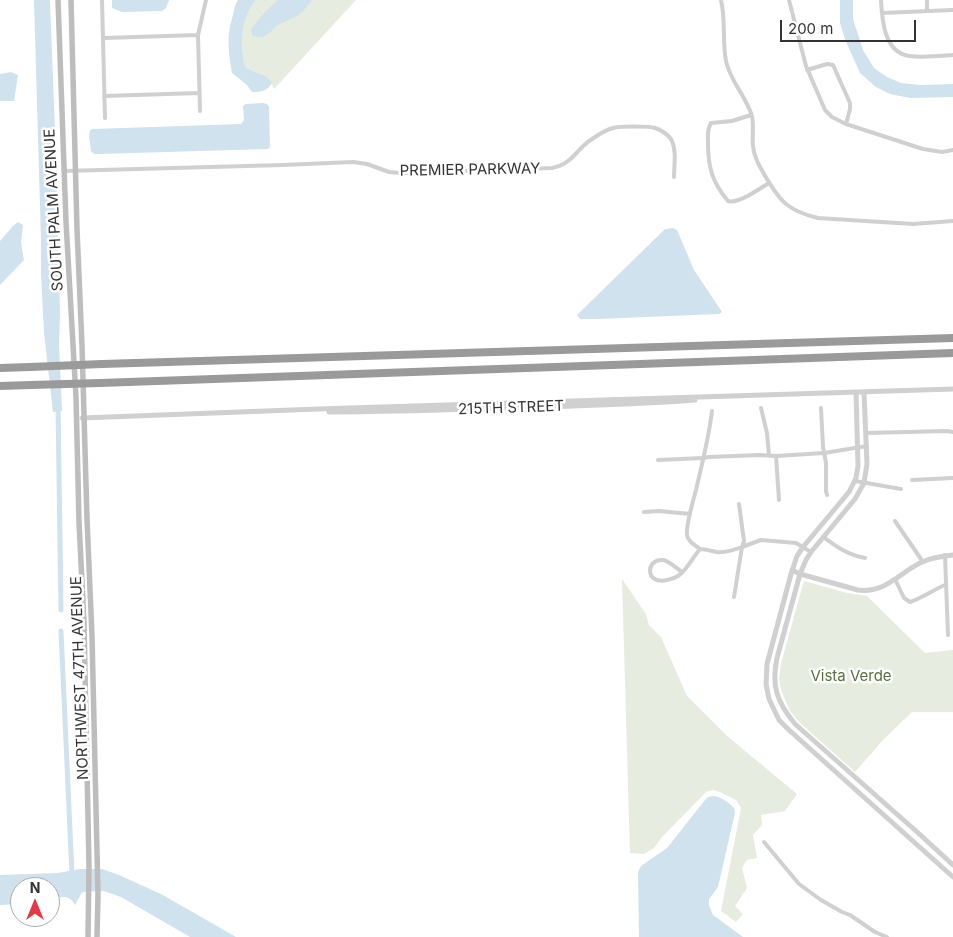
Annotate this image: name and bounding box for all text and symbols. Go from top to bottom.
scale bar [783,10,919,42]
text: 200 m [788,19,833,38]
street label: SOUTH PALM AVENUE [41,128,67,292]
street label: PREMIER PARKWAY [400,160,540,180]
street label: 215TH STREET [458,397,564,419]
street label: NORTHWEST 47TH AVENUE [67,576,93,780]
park label: Vista Verde [810,667,892,685]
north arrow [10,877,60,927]
text: N [30,879,40,896]

